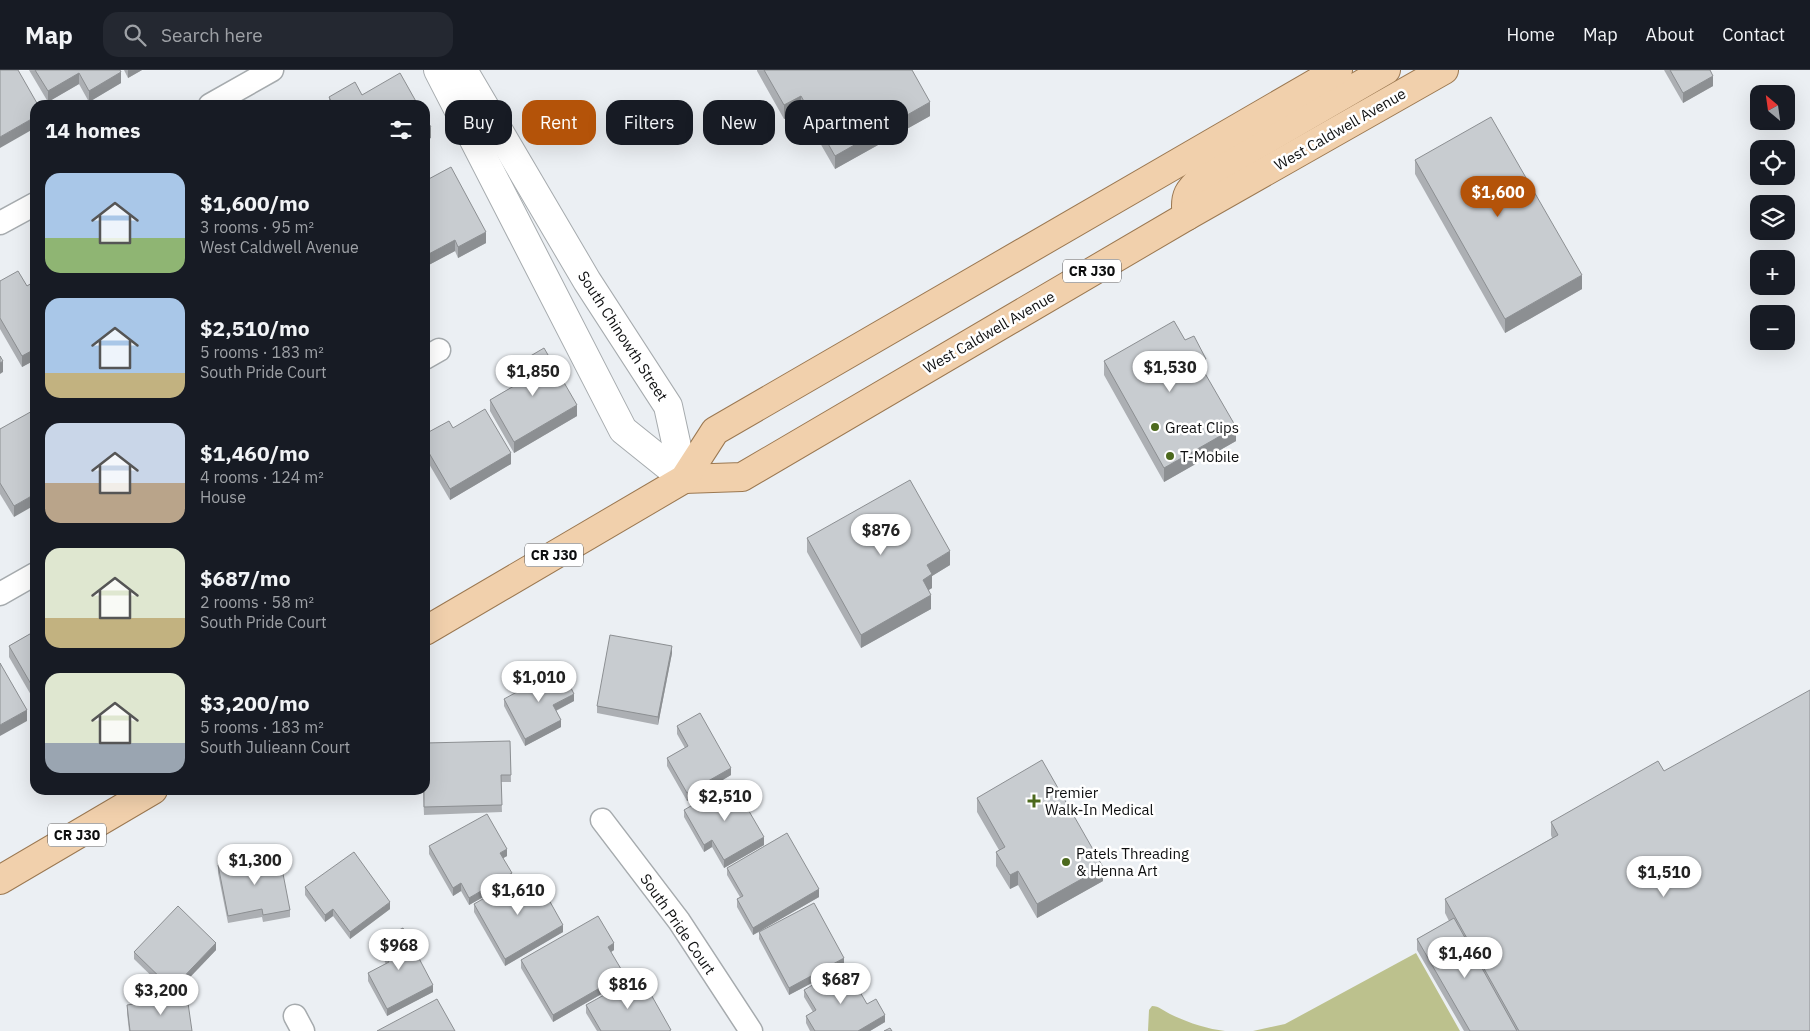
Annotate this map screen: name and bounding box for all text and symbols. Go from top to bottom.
search box [103,12,453,57]
text: Map [25,19,73,51]
icon: search [121,21,149,49]
text: Search here [161,23,263,47]
text: Home [1507,23,1555,46]
text: Map [1583,23,1618,46]
text: About [1646,23,1694,46]
text: Contact [1722,23,1785,46]
street label: West Caldwell Avenue [1271,84,1409,174]
north arrow [1750,85,1795,130]
map controls [1750,85,1795,350]
chip: Buy [445,100,512,145]
chip: Rent [522,100,596,145]
chip: Filters [606,100,693,145]
chip: New [703,100,775,145]
chip: Apartment [785,100,908,145]
text: 14 homes [45,116,141,144]
icon: filters [387,116,415,144]
button: locate [1750,140,1795,185]
pin: $1,600 [1457,176,1539,218]
text: $1,600 [1472,182,1524,202]
text: $1,600/mo [200,189,310,217]
icon: home [85,193,145,253]
button: layers [1750,195,1795,240]
text: 3 rooms · 95 m² [200,217,314,237]
text: West Caldwell Avenue [200,237,359,257]
button: + [1750,250,1795,295]
road number: CR J30 [1063,260,1121,282]
street label: South Chinowth Street [574,267,672,405]
street label: West Caldwell Avenue [920,287,1058,377]
button: − [1750,305,1795,350]
text: $2,510/mo [200,314,310,342]
icon: home [85,318,145,378]
text: 5 rooms · 183 m² [200,342,324,362]
pin: $1,530 [1129,350,1211,393]
pin: $1,850 [492,354,574,397]
text: $1,530 [1144,357,1196,377]
text: $1,850 [507,361,559,381]
text: South Pride Court [200,362,327,382]
place label: Great Clips [1165,418,1239,437]
marker: Great Clips [1149,421,1161,433]
text: $1,460/mo [200,439,310,467]
icon: home [85,443,145,503]
place label: T-Mobile [1180,447,1239,466]
marker: T-Mobile [1164,450,1176,462]
text: 4 rooms · 124 m² [200,467,324,487]
text: House [200,487,246,507]
pin: $876 [851,514,911,556]
text: $876 [862,520,900,540]
road number: CR J30 [525,544,583,566]
text: $687/mo [200,564,291,592]
icon: home [85,568,145,628]
text: 2 rooms · 58 m² [200,592,314,612]
text: South Pride Court [200,612,327,632]
pin: $1,010 [498,660,580,703]
text: $1,010 [513,667,565,687]
text: $3,200/mo [200,689,310,717]
icon: home [85,693,145,753]
text: 5 rooms · 183 m² [200,717,324,737]
text: South Julieann Court [200,737,350,757]
pin: $2,510 [684,780,766,822]
place label: Premier Walk-In Medical [1045,783,1154,819]
text: $2,510 [699,786,751,806]
marker: Premier Walk-In Medical [1027,794,1041,808]
road number: CR J30 [48,824,106,846]
pin: $1,300 [214,844,296,886]
place label: Patels Threading & Henna Art [1076,844,1189,880]
text: $1,300 [229,850,281,870]
marker: Patels Threading & Henna Art [1060,856,1072,868]
pin: $1,510 [1623,856,1705,898]
text: $1,510 [1638,862,1690,882]
street label: South Pride Court [636,870,720,978]
pin: $1,610 [477,874,559,916]
text: $1,610 [492,880,544,900]
pin: $968 [369,928,429,971]
text: $968 [380,935,418,955]
pin: $1,460 [1424,936,1506,979]
text: $1,460 [1439,943,1491,963]
pin: $687 [811,962,871,1005]
pin: $816 [598,968,658,1010]
text: $687 [822,969,860,989]
pin: $3,200 [120,974,202,1016]
text: $816 [609,974,647,994]
text: $3,200 [135,980,187,1000]

